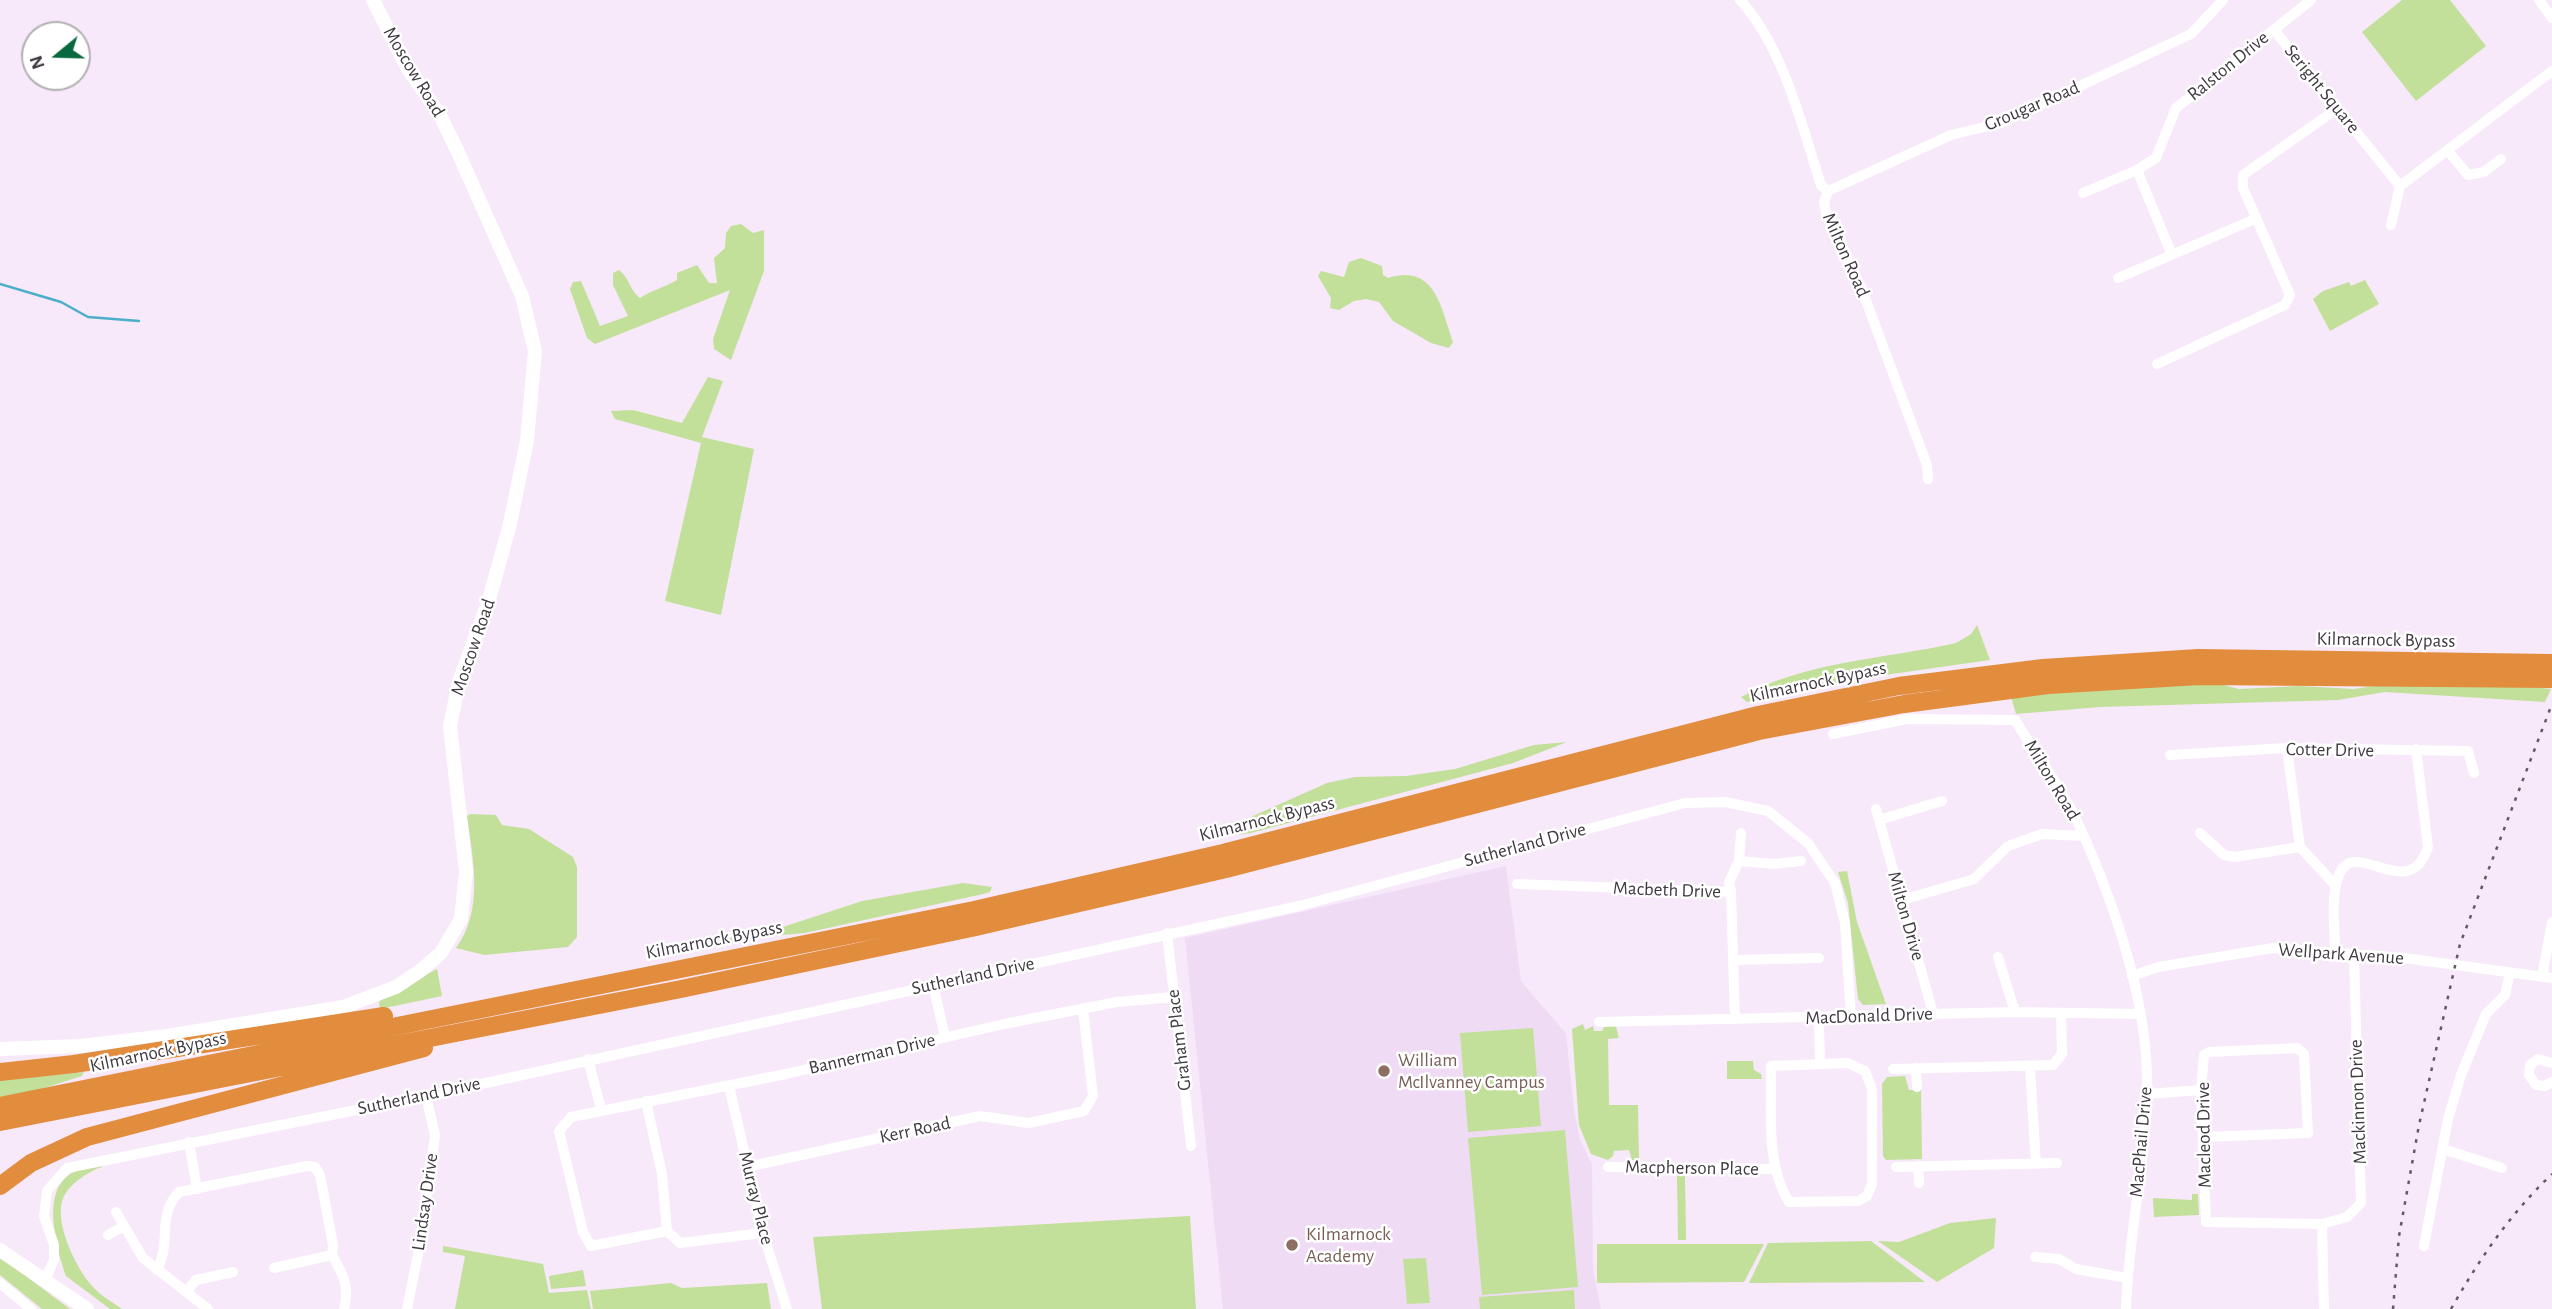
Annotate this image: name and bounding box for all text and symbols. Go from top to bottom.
north arrow [21,21,91,91]
street label: Moscow Road [378,23,450,121]
street label: Ralston Drive [2183,26,2273,106]
street label: Seright Square [2279,40,2365,138]
text: N [26,53,49,72]
street label: Grougar Road [1981,76,2083,136]
street label: Milton Road [1817,209,1875,301]
street label: Moscow Road [446,596,500,698]
street label: Kilmarnock Bypass [2316,627,2456,653]
street label: Kilmarnock Bypass [1748,656,1888,708]
street label: Milton Road [2019,736,2085,824]
street label: Cotter Drive [2286,738,2374,762]
street label: Kilmarnock Bypass [1197,791,1337,847]
street label: Sutherland Drive [1462,818,1588,872]
street label: Milton Drive [1882,869,1930,963]
street label: Macbeth Drive [1613,877,1721,903]
street label: Kilmarnock Bypass [644,916,784,964]
street label: Wellpark Avenue [2277,938,2405,970]
street label: Sutherland Drive [909,952,1037,1000]
street label: Graham Place [1161,988,1197,1092]
street label: MacDonald Drive [1805,1002,1933,1030]
street label: Kilmarnock Bypass [88,1026,228,1078]
street label: Bannerman Drive [806,1028,938,1080]
street label: Mackinnon Drive [2344,1039,2372,1165]
place label: William McIlvanney Campus [1398,1049,1545,1093]
marker: William McIlvanney Campus [1376,1063,1392,1079]
street label: Sutherland Drive [355,1072,483,1120]
street label: Macleod Drive [2192,1082,2216,1188]
street label: MacPhail Drive [2125,1086,2157,1198]
street label: Kerr Road [877,1111,953,1149]
street label: Murray Place [733,1149,779,1247]
street label: Lindsay Drive [407,1152,443,1252]
street label: Macpherson Place [1625,1155,1759,1181]
place label: Kilmarnock Academy [1306,1223,1391,1267]
marker: Kilmarnock Academy [1284,1237,1300,1253]

